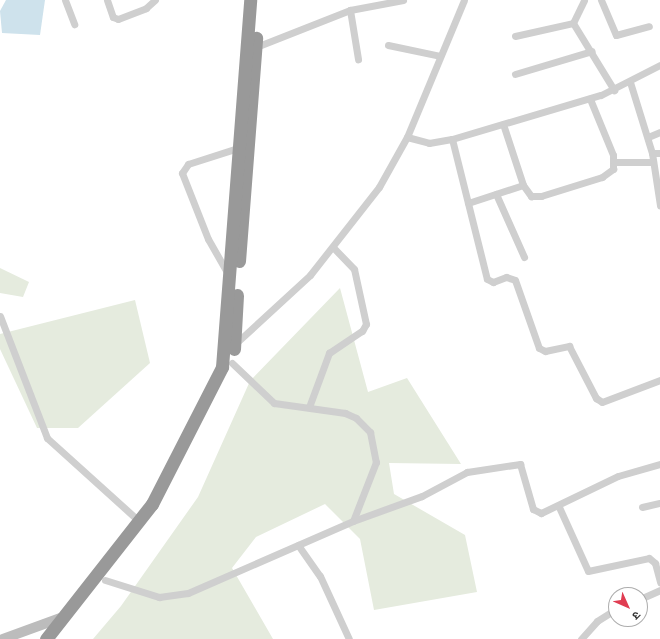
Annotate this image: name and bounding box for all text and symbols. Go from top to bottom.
north arrow [608,587,648,627]
text: उ [629,608,643,622]

